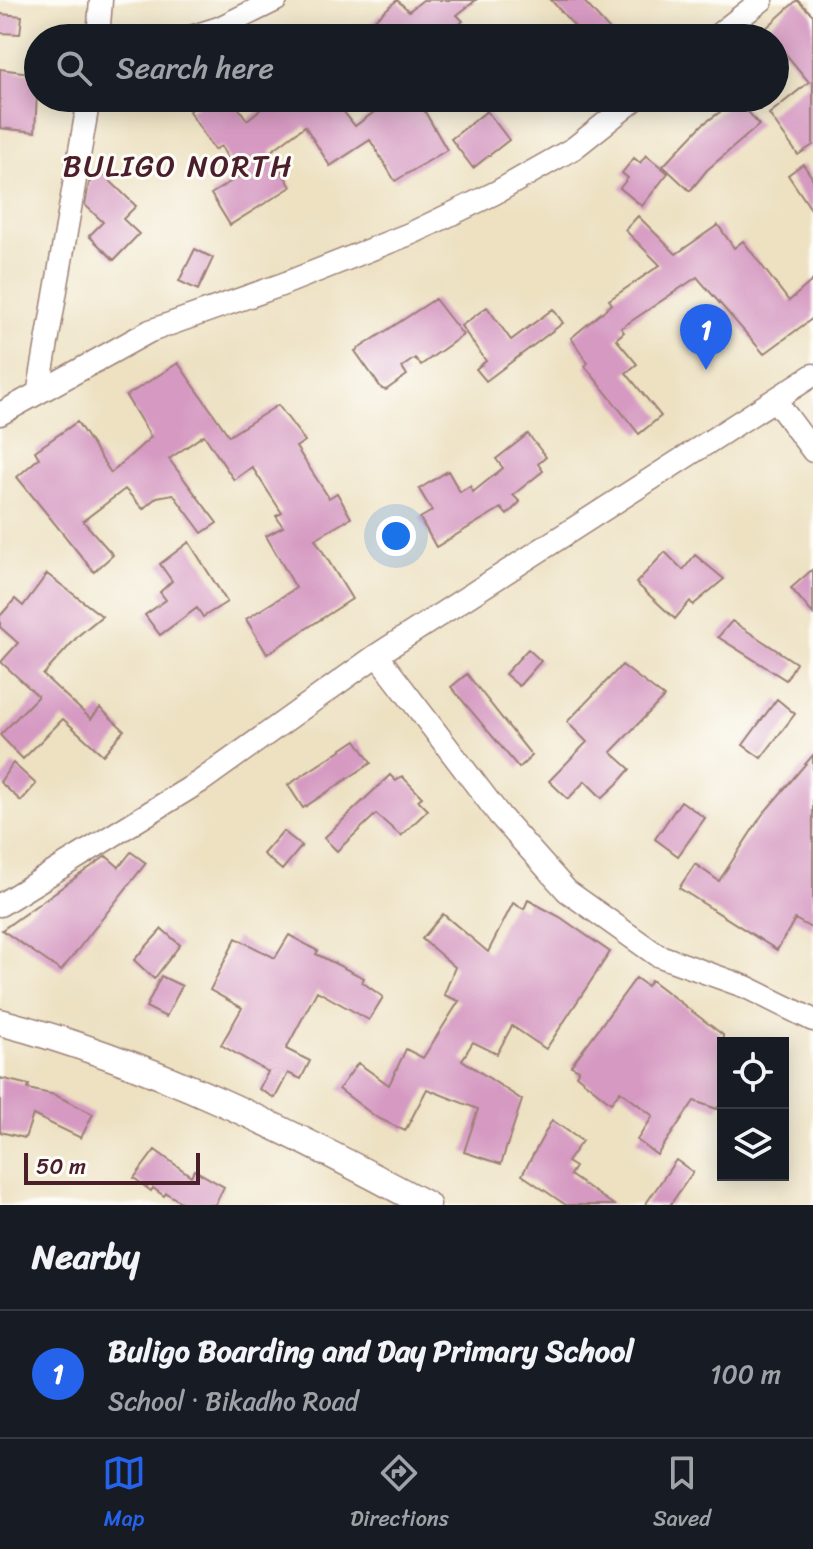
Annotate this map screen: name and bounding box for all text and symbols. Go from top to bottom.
search box [24,24,789,112]
text: Search here [116,41,274,95]
icon: search [52,46,96,90]
district label: BULIGO NORTH [63,139,293,193]
pin: 1 [680,304,732,370]
your location [376,516,416,556]
map controls [717,1037,789,1181]
button: locate [717,1037,789,1109]
button: layers [717,1109,789,1181]
text: 50 m [36,1147,86,1186]
scale bar [24,1149,200,1185]
text: Nearby [32,1227,140,1287]
text: Buligo Boarding and Day Primary School [108,1324,634,1378]
text: 1 [52,1351,64,1397]
text: 100 m [710,1351,781,1397]
text: School · Bikadho Road [108,1378,358,1424]
tab: Map [102,1451,146,1538]
tab: Directions [350,1451,449,1538]
tab: Saved [653,1451,711,1538]

